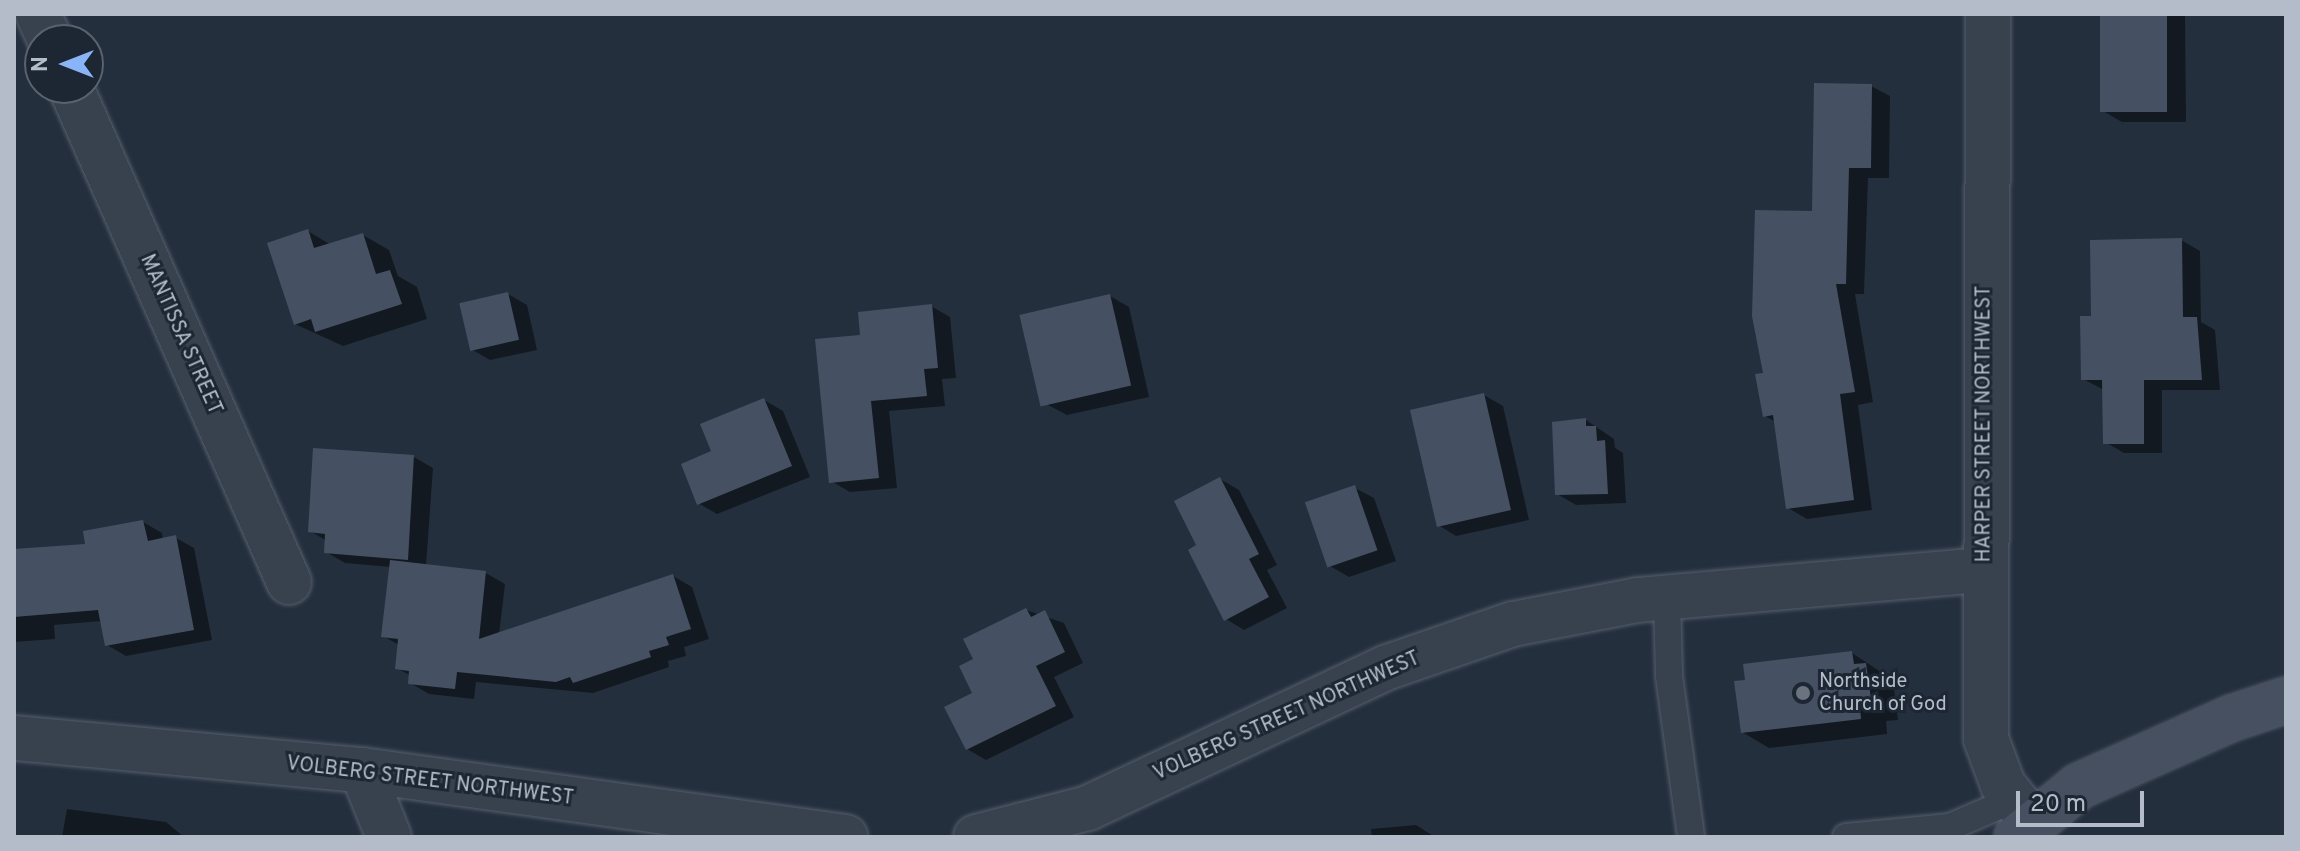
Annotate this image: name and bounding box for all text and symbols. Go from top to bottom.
north arrow [24,24,104,104]
text: N [28,56,55,72]
street label: MANTISSA STREET [134,251,226,419]
street label: HARPER STREET NORTHWEST [1973,285,1997,563]
street label: VOLBERG STREET NORTHWEST [1150,647,1424,787]
place label: Northside Church of God [1819,670,1947,717]
marker: Northside Church of God [1794,684,1812,702]
street label: VOLBERG STREET NORTHWEST [285,752,575,812]
scale bar [2020,775,2148,825]
text: 20 m [2030,790,2086,820]

